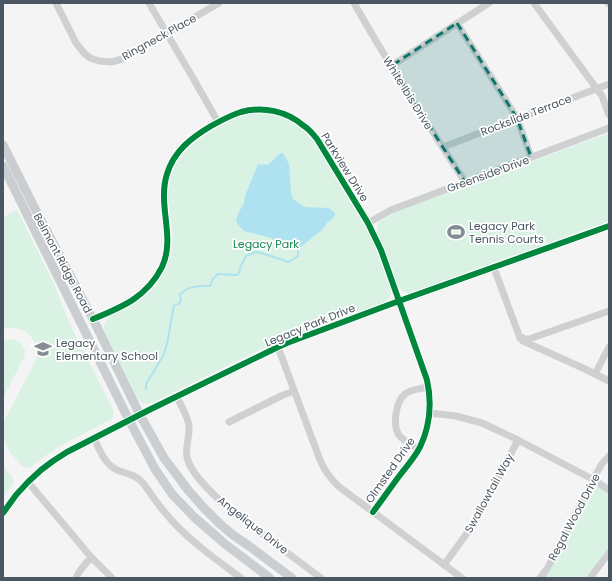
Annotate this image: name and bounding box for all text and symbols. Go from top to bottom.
street label: Ringneck Place [119,10,199,64]
street label: White Ibis Drive [379,53,437,133]
street label: Rockslide Terrace [478,90,574,140]
street label: Parkview Drive [317,129,373,205]
street label: Greenside Drive [445,152,532,196]
street label: Belmont Ridge Road [30,210,96,316]
place label: Legacy Park Tennis Courts [469,218,544,247]
sports icon: Legacy Park Tennis Courts [446,222,466,242]
park label: Legacy Park [233,236,299,252]
street label: Legacy Park Drive [262,299,358,350]
place label: Legacy Elementary School [56,335,158,364]
school or university icon: Legacy Elementary School [33,339,53,359]
street label: Olmsted Drive [361,434,419,506]
street label: Swallowtail Way [461,450,518,536]
street label: Regal Wood Drive [544,470,604,563]
street label: Angelique Drive [214,492,292,558]

